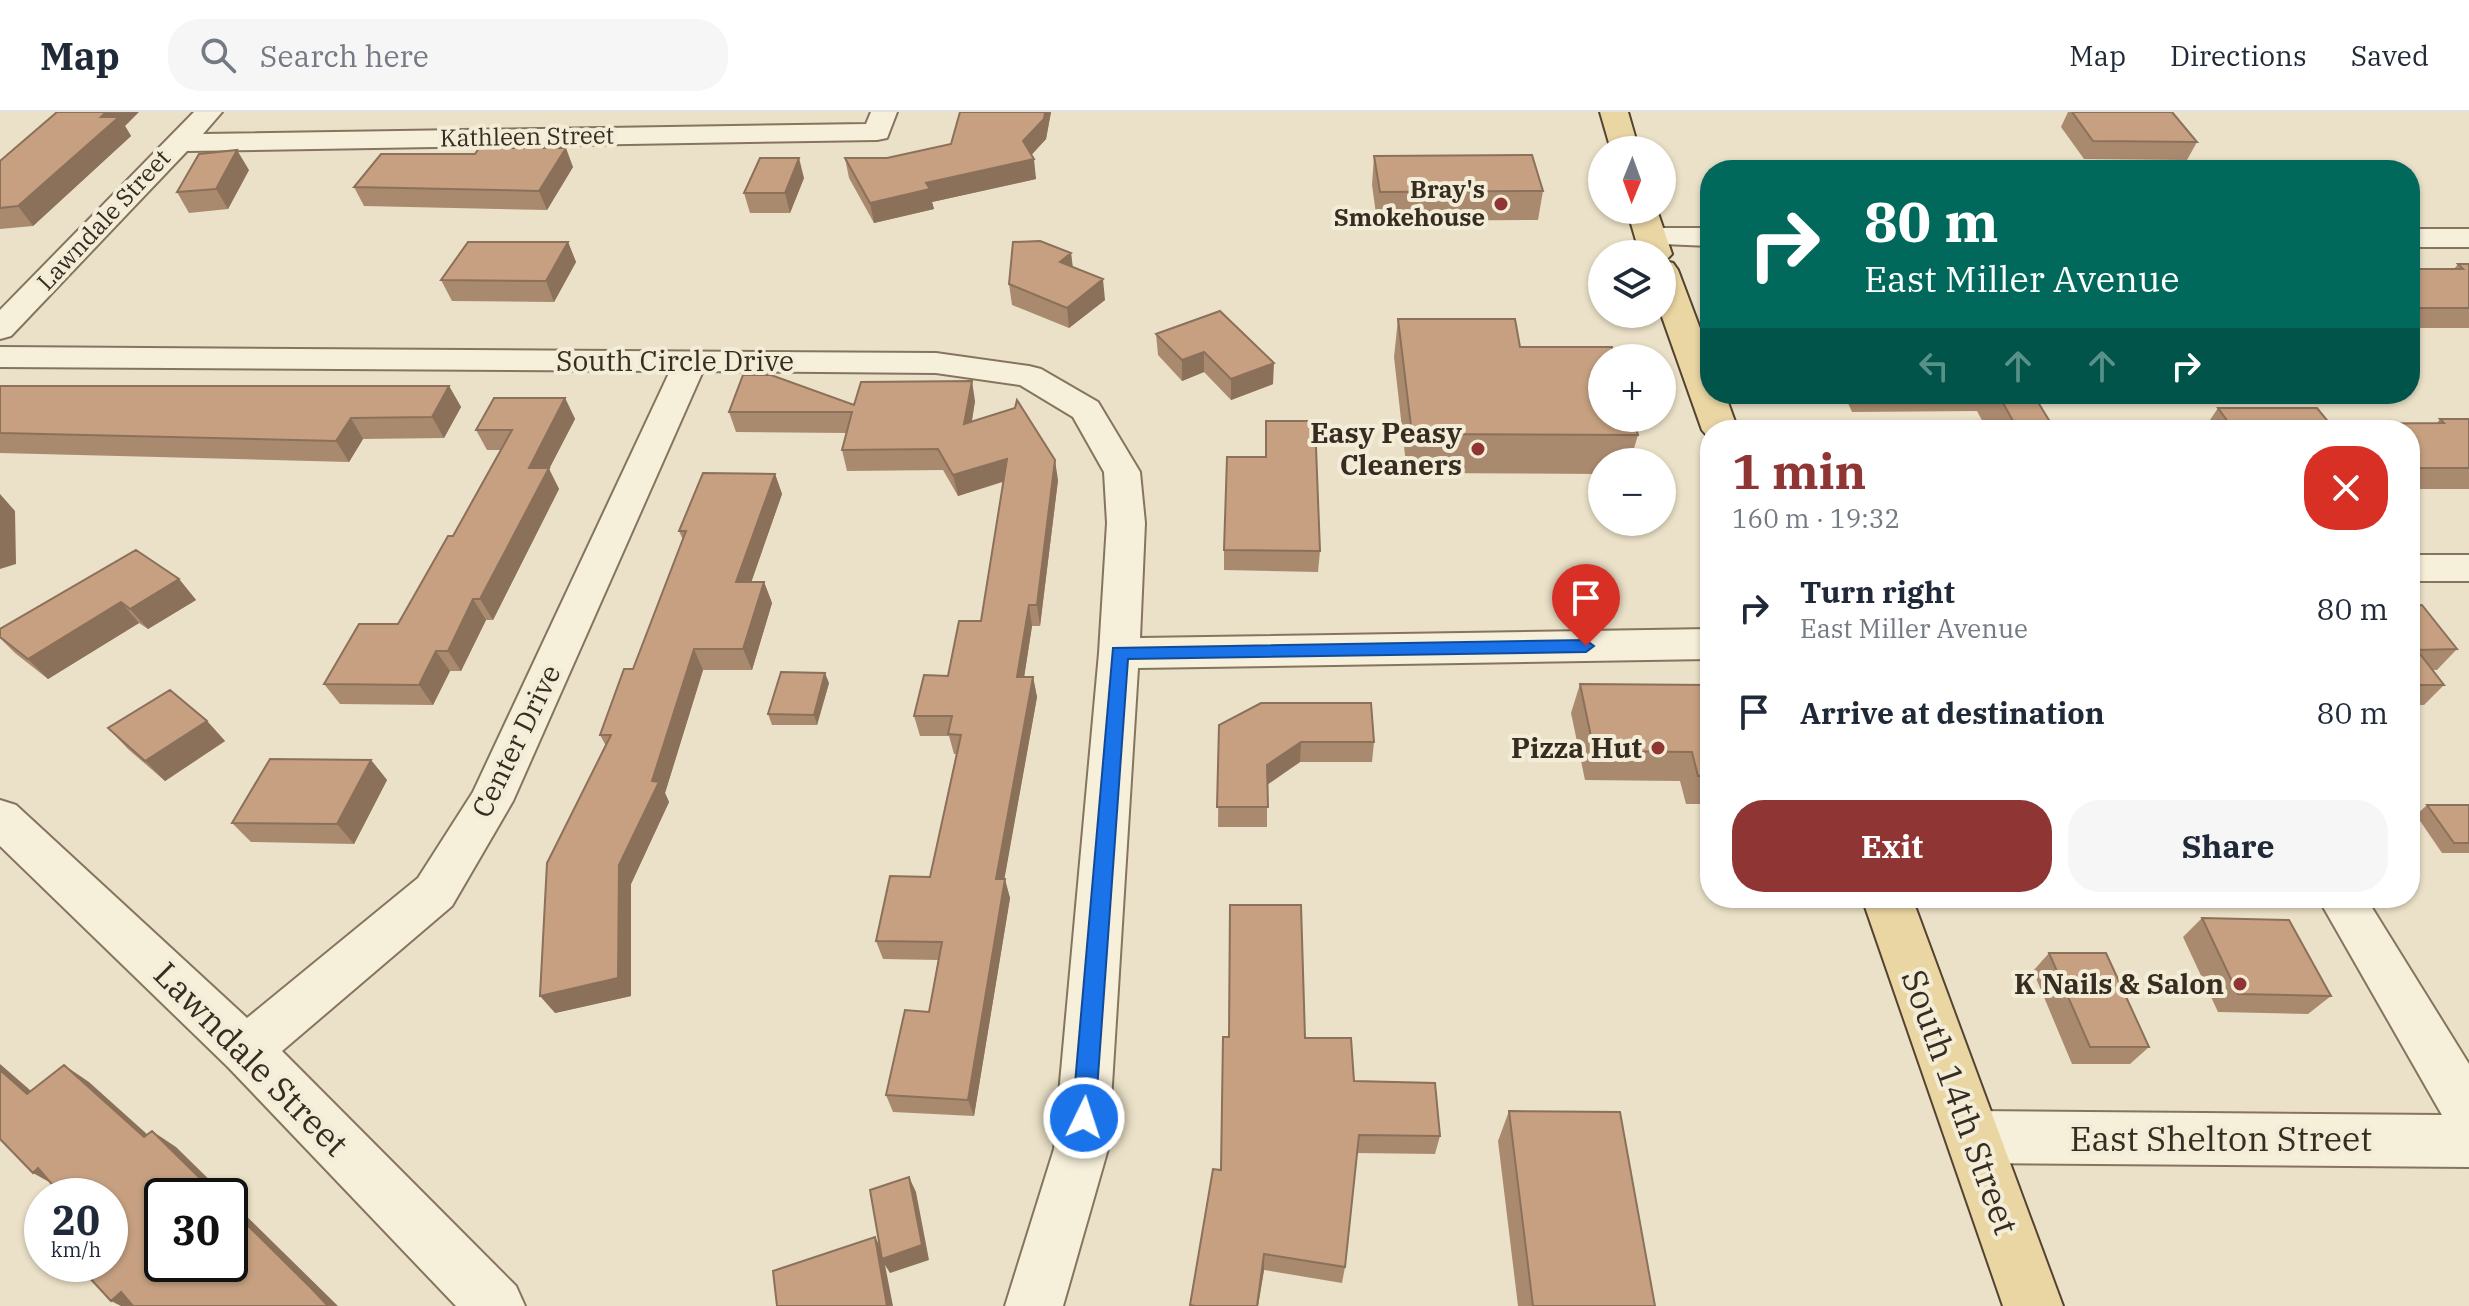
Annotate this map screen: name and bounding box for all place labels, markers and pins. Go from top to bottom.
place label: Bray's Smokehouse [1334,173,1485,233]
marker: Bray's Smokehouse [1492,195,1510,213]
place label: Easy Peasy Cleaners [1310,414,1462,483]
marker: Easy Peasy Cleaners [1469,440,1487,458]
pin [1552,564,1620,646]
place label: Pizza Hut [1511,729,1642,766]
marker: Pizza Hut [1649,739,1667,757]
place label: K Nails & Salon [2014,965,2224,1002]
marker: K Nails & Salon [2231,975,2249,993]

